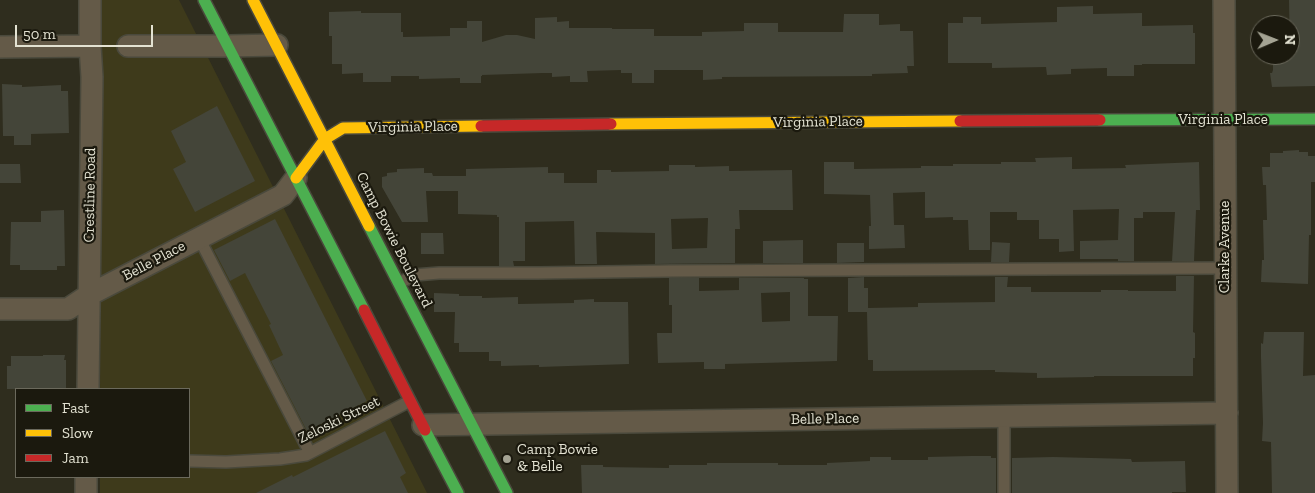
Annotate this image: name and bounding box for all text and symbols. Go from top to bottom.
scale bar [18,15,155,47]
north arrow [1250,15,1300,65]
text: 50 m [23,25,56,43]
text: N [1281,34,1298,45]
street label: Virginia Place [1178,111,1268,129]
street label: Virginia Place [773,112,863,132]
street label: Virginia Place [368,117,458,137]
street label: Crestline Road [80,148,100,242]
street label: Camp Bowie Boulevard [352,169,436,311]
street label: Clarke Avenue [1216,201,1234,293]
street label: Belle Place [120,237,188,285]
legend [15,388,190,478]
street label: Zeloski Street [295,392,383,448]
text: Fast [62,399,90,417]
street label: Belle Place [791,409,859,429]
text: Slow [62,424,93,442]
place label: Camp Bowie & Belle [517,441,598,476]
text: Jam [62,449,89,467]
marker: Camp Bowie & Belle [501,453,513,465]

